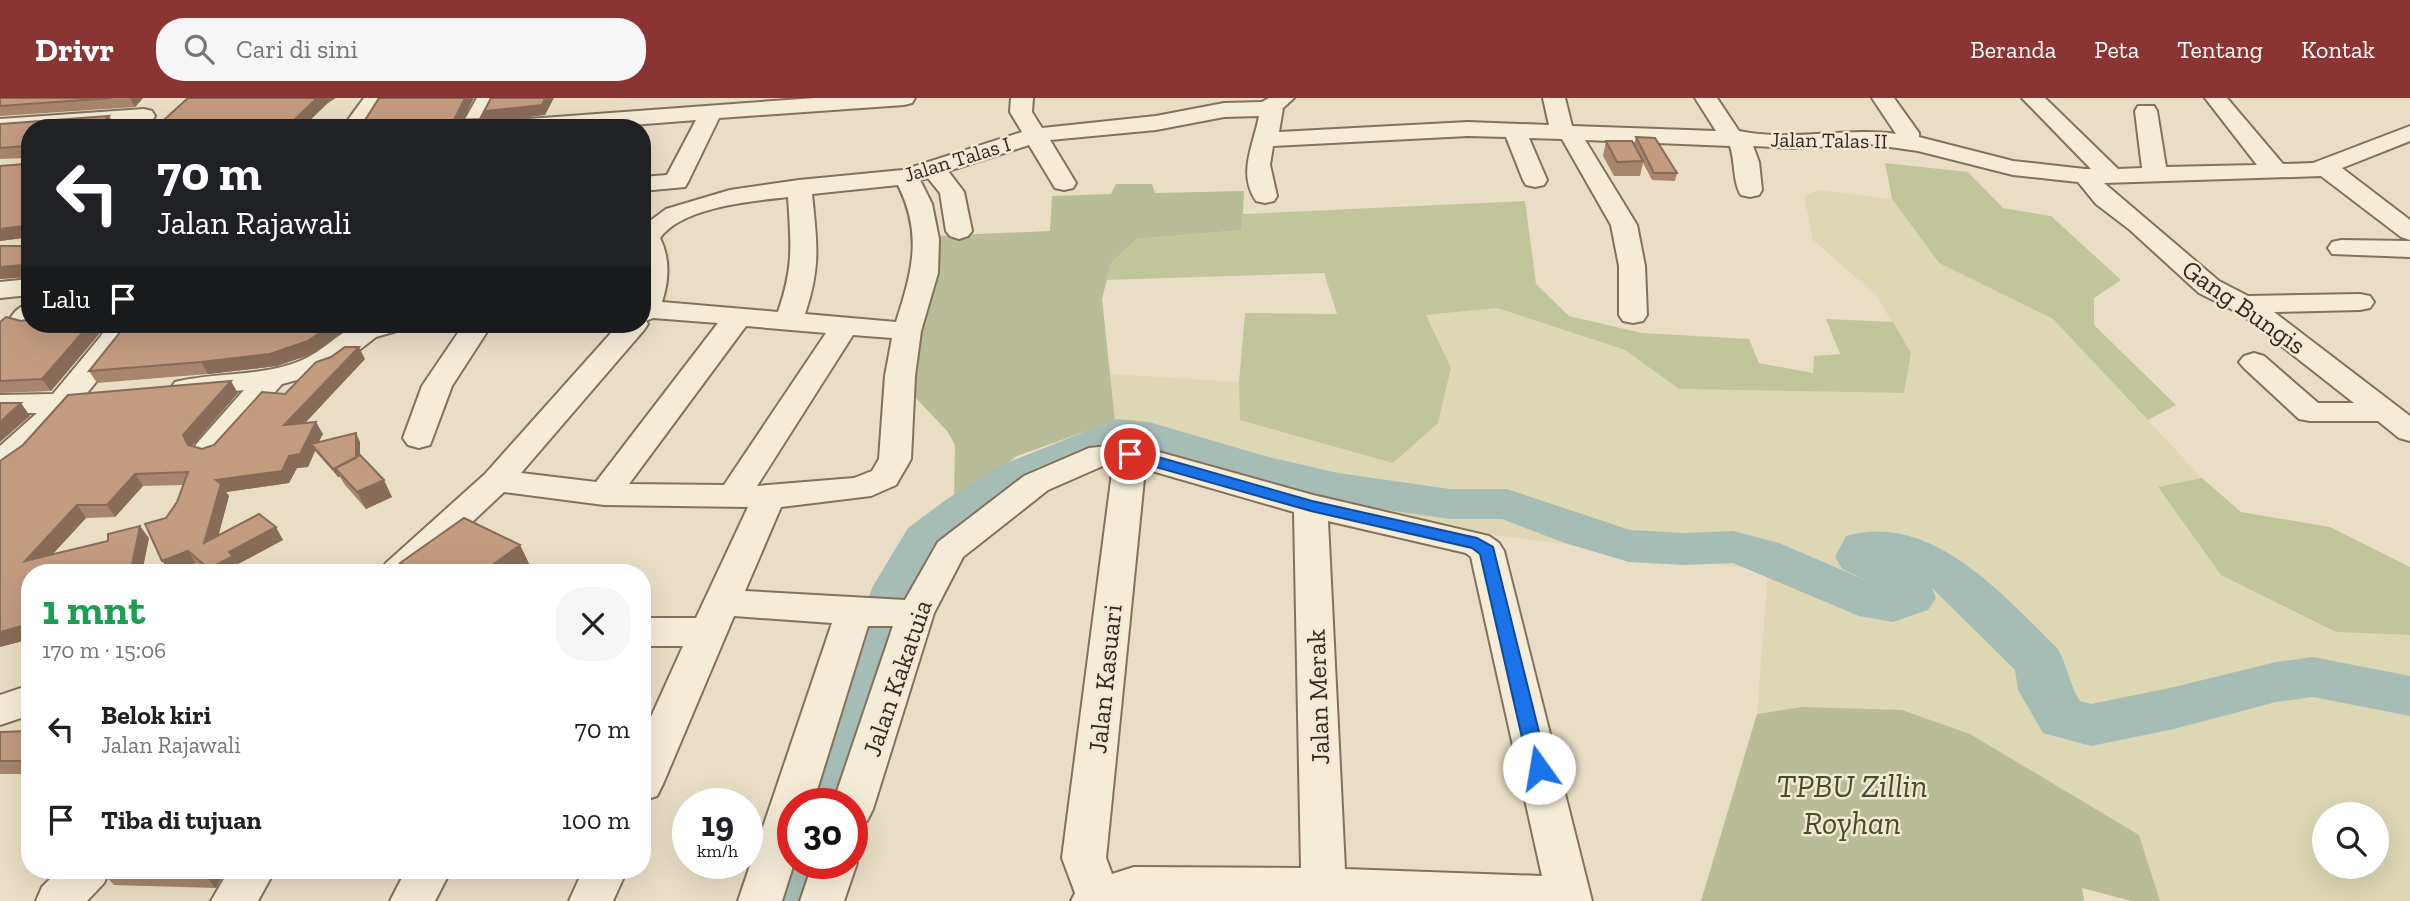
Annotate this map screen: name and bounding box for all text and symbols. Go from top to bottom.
search box [156,18,646,81]
text: Drivr [35,30,114,69]
icon: search [180,30,218,68]
text: Cari di sini [236,33,358,65]
text: Beranda [1970,35,2056,64]
text: Peta [2094,35,2139,64]
text: Tentang [2177,35,2263,64]
text: Kontak [2301,35,2375,64]
street label: Jalan Talas II [1770,126,1888,154]
street label: Jalan Talas I [901,131,1013,187]
text: 70 m [157,144,262,203]
icon: left [42,147,133,238]
text: Jalan Rajawali [157,204,351,242]
street label: Gang Bungis [2176,253,2312,361]
icon: arrive [104,280,142,318]
text: Lalu [42,283,90,315]
pin [1100,424,1160,484]
icon: arrive [1111,435,1149,473]
text: 1 mnt [42,584,145,635]
button: close [556,587,630,661]
street label: Jalan Kakatuia [855,595,939,760]
street label: Jalan Kasuari [1081,603,1129,755]
street label: Jalan Merak [1300,628,1336,765]
text: 170 m · 15:06 [42,636,166,664]
text: Belok kiri [101,699,211,731]
icon: left [42,710,80,748]
text: 70 m [574,713,630,745]
text: Jalan Rajawali [101,731,241,759]
position arrow [1502,731,1576,805]
park label: TPBU Zillin Royhan [1777,767,1927,842]
speed limit sign: 30 [777,788,868,879]
icon: arrive [42,801,80,839]
map controls [2312,802,2389,879]
button: search [2312,802,2389,879]
text: 19 [701,803,734,845]
text: Tiba di tujuan [101,804,262,836]
text: 100 m [562,804,630,836]
text: km/h [697,840,738,862]

